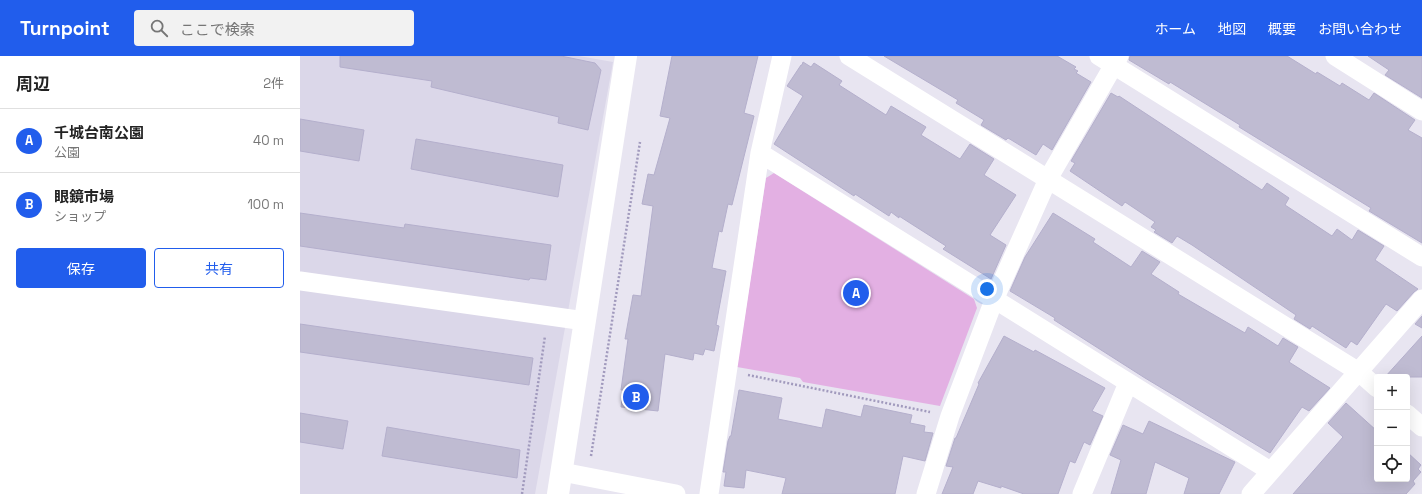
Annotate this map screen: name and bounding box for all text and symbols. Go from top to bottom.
search box [134,10,414,46]
text: Turnpoint [20,16,110,41]
icon: search [148,17,170,39]
text: ここで検索 [180,20,255,39]
text: ホーム [1154,20,1196,38]
text: 地図 [1218,20,1246,38]
text: 概要 [1268,20,1296,38]
text: お問い合わせ [1318,20,1402,38]
text: 周辺 [16,73,50,95]
text: 2件 [263,75,284,92]
text: 千城台南公園 [54,123,144,142]
text: A [25,132,33,149]
text: 40 m [253,132,284,149]
text: 公園 [54,144,80,161]
text: 眼鏡市場 [54,187,114,206]
text: B [25,196,33,213]
text: 100 m [247,196,284,213]
text: ショップ [54,208,106,225]
button: 保存 [16,248,146,288]
button: 共有 [154,248,284,288]
pin: A [843,278,869,308]
your location [977,279,997,299]
map controls [1374,374,1410,482]
button: + [1374,374,1410,410]
pin: B [623,382,649,412]
button: − [1374,410,1410,446]
button: locate [1374,446,1410,482]

